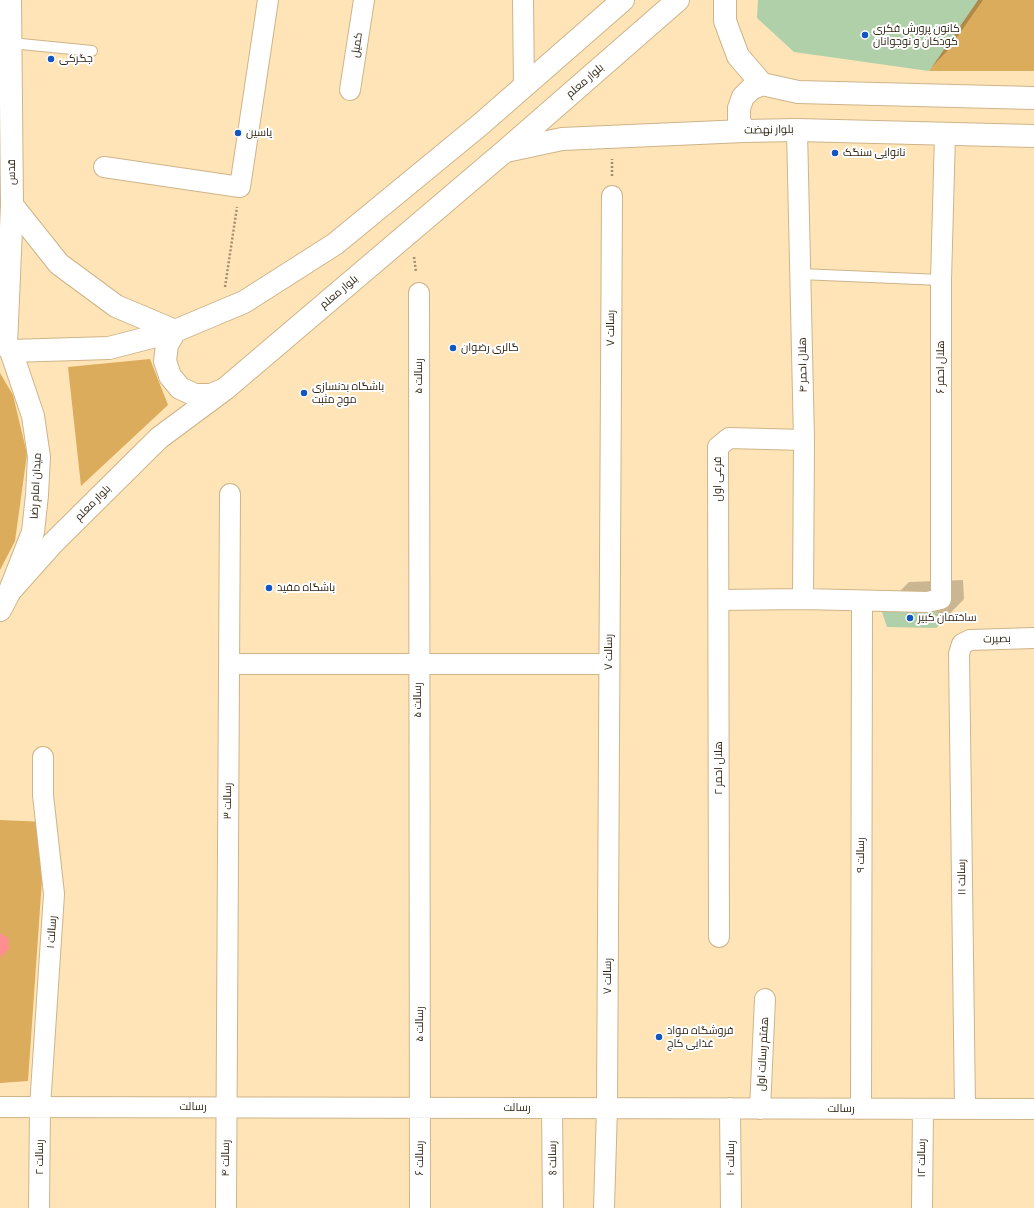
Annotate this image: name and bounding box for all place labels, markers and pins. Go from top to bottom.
place label: کانون پرورش فکری کودکان و نوجوانان [873,22,960,48]
marker: کانون پرورش فکری کودکان و نوجوانان [860,30,870,40]
place label: جگرکی [59,52,93,66]
marker: جگرکی [46,54,56,64]
place label: یاسین [246,126,272,140]
marker: یاسین [233,128,243,138]
place label: نانوایی سنگک [843,146,906,160]
marker: نانوایی سنگک [830,148,840,158]
place label: گالری رضوان [461,341,519,355]
marker: گالری رضوان [448,343,458,353]
place label: باشگاه بدنسازی موج مثبت [312,380,384,406]
marker: باشگاه بدنسازی موج مثبت [299,388,309,398]
place label: باشگاه مفید [277,581,335,595]
marker: باشگاه مفید [264,583,274,593]
place label: ساختمان کبیر [918,611,977,625]
marker: ساختمان کبیر [905,613,915,623]
place label: فروشگاه مواد غذایی کاج [667,1024,734,1050]
marker: فروشگاه مواد غذایی کاج [654,1032,664,1042]

